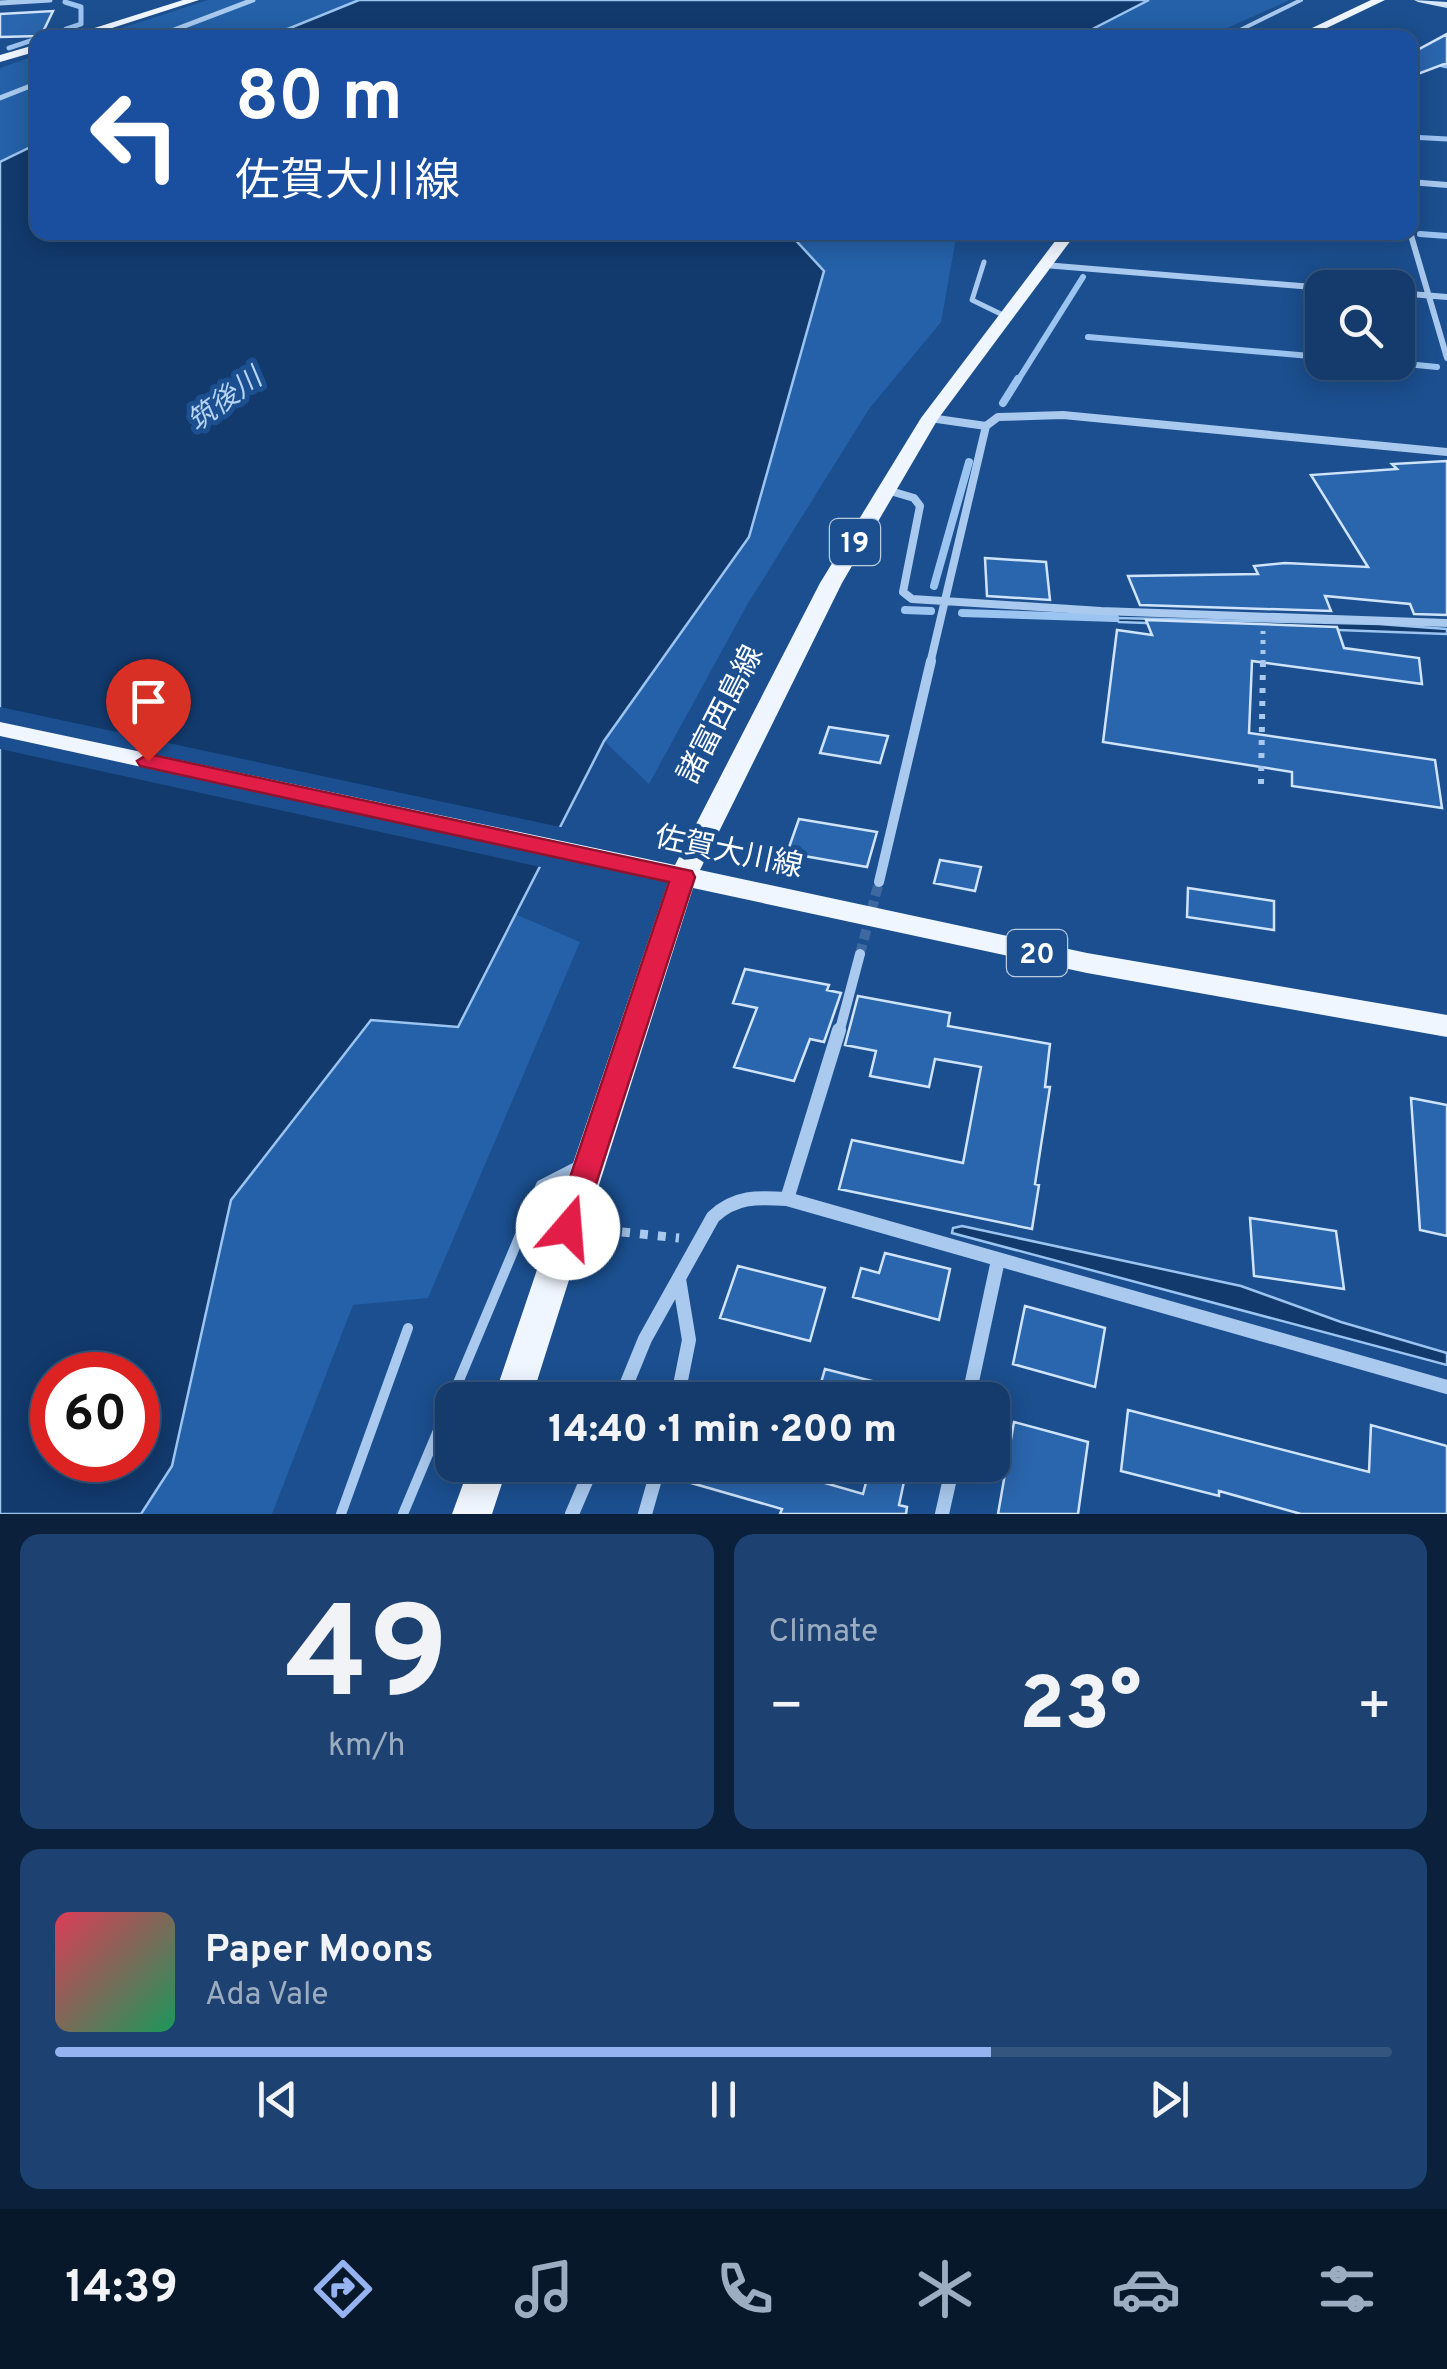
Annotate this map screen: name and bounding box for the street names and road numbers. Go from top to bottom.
road number: 19 [830,519,880,565]
street label: 諸富西島線 [672,640,773,790]
street label: 佐賀大川線 [651,820,806,887]
road number: 20 [1007,930,1067,976]

